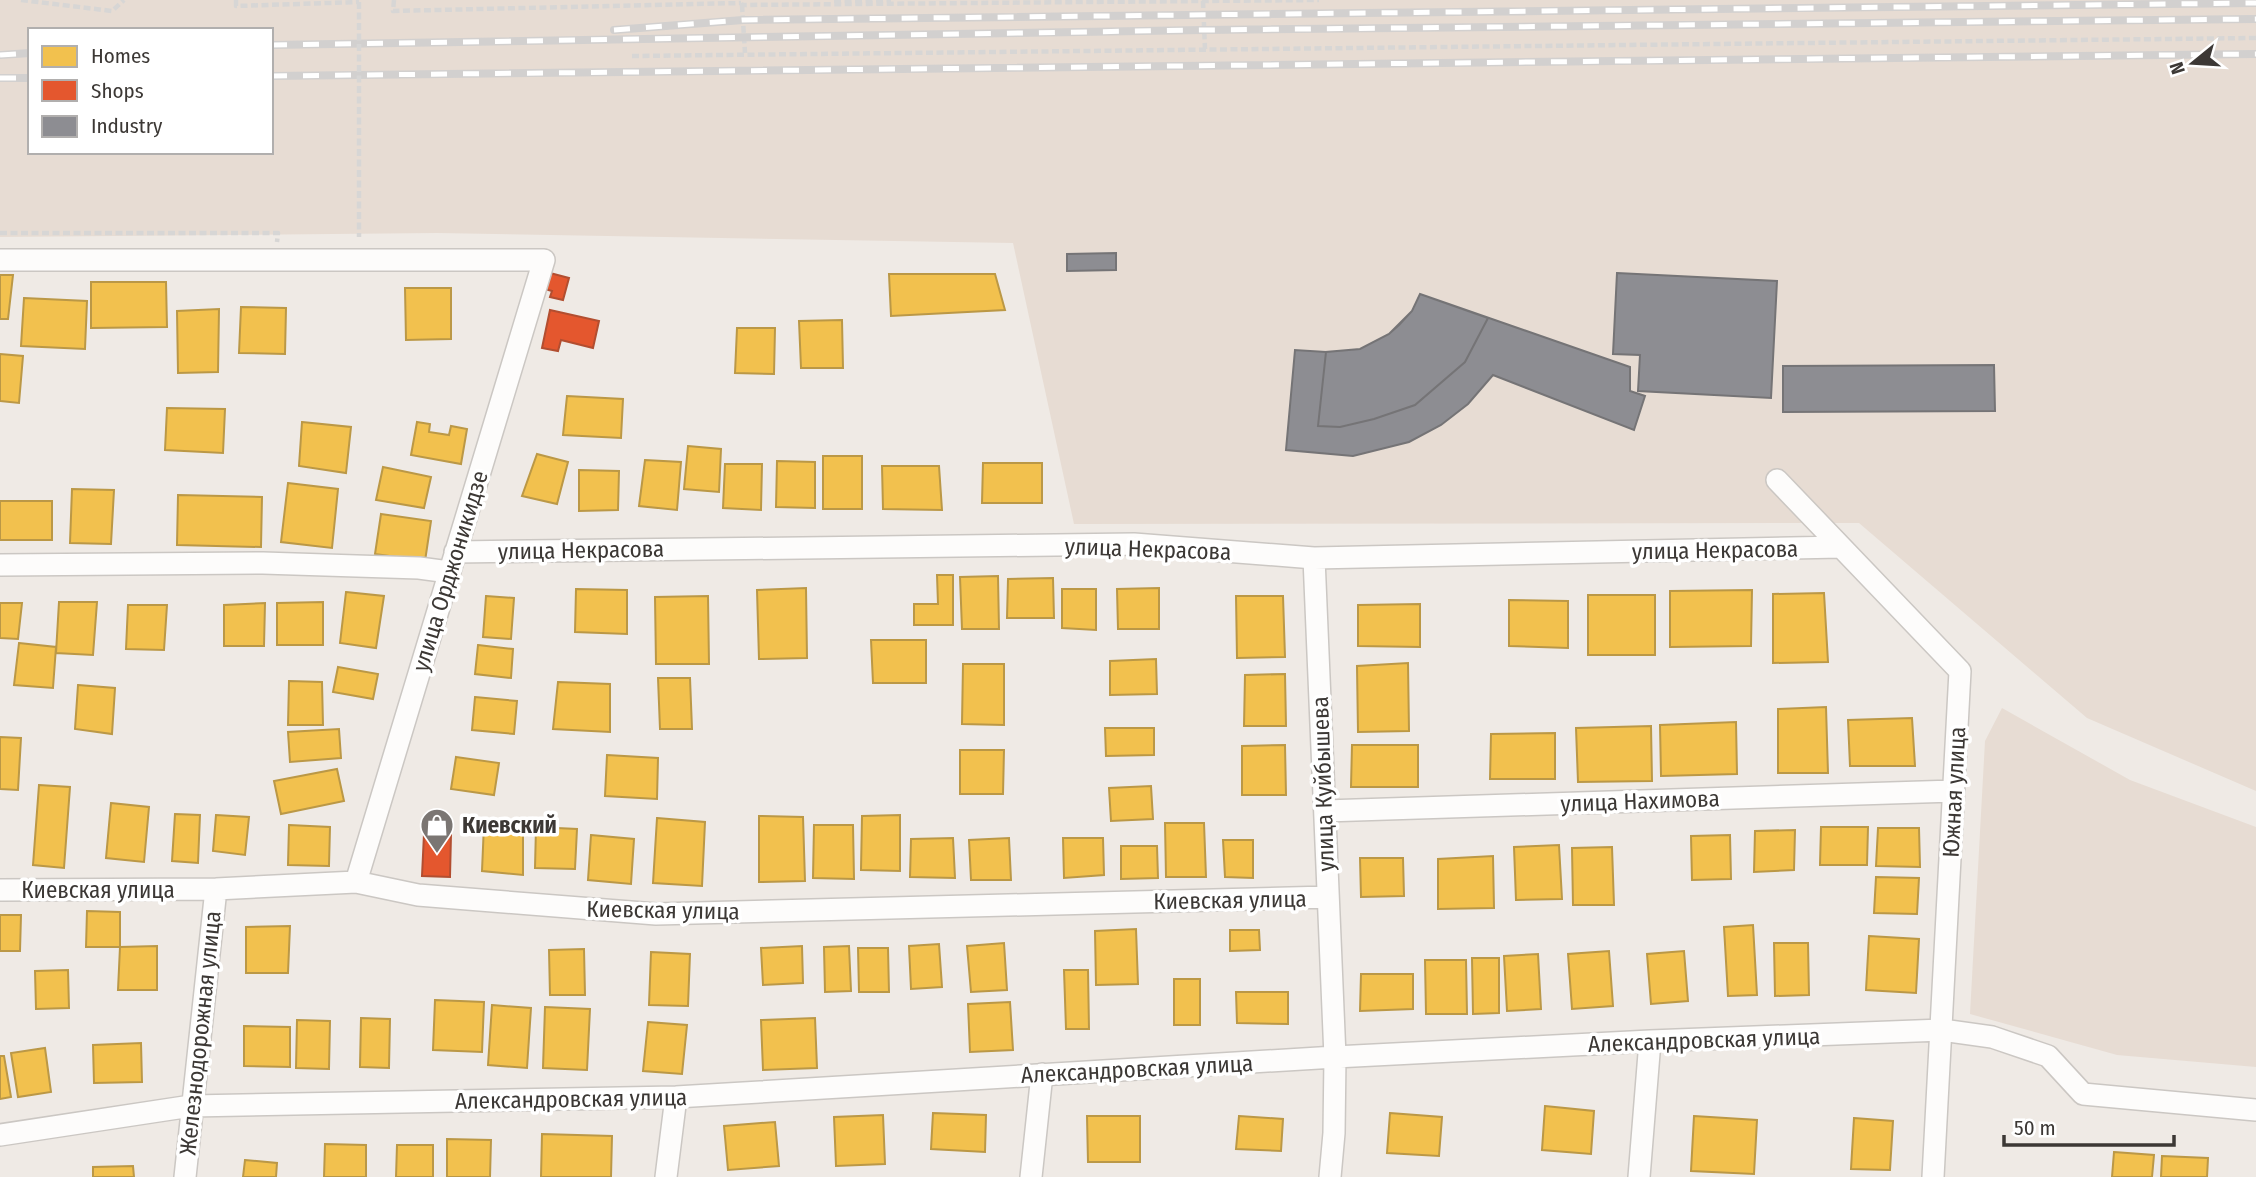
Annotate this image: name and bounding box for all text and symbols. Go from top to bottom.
legend [28,28,273,154]
north arrow [2158,28,2228,98]
text: Homes [91,43,150,69]
text: N [2165,59,2190,77]
text: Shops [91,78,144,104]
text: Industry [91,113,163,139]
street label: улица Орджоникидзе [406,467,494,675]
street label: улица Некрасова [1064,532,1232,566]
street label: улица Некрасова [498,535,664,565]
street label: улица Некрасова [1632,535,1798,565]
street label: улица Куйбышева [1306,696,1340,872]
street label: Южная улица [1937,726,1971,858]
street label: улица Нахимова [1560,784,1720,818]
shop icon: Киевский [418,806,456,855]
place label: Киевский [462,811,557,839]
street label: Киевская улица [21,876,175,904]
street label: Киевская улица [1153,885,1307,915]
street label: Киевская улица [586,895,740,925]
street label: Железнодорожная улица [173,910,227,1156]
street label: Александровская улица [1587,1022,1821,1058]
street label: Александровская улица [1020,1049,1254,1089]
street label: Александровская улица [455,1083,687,1115]
scale bar [2004,1104,2174,1148]
text: 50 m [2014,1115,2056,1141]

